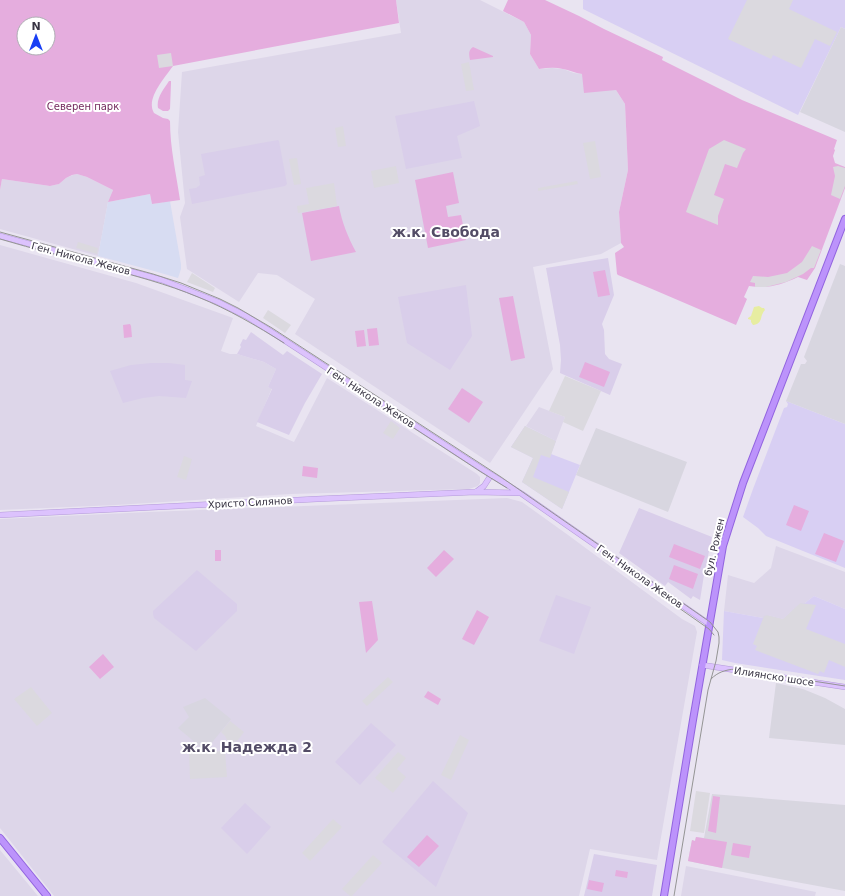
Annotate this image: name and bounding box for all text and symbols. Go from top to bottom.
north arrow [16,16,56,56]
text: N [31,20,41,33]
park label: Северен парк [47,101,119,112]
district label: ж.к. Свобода [392,224,500,240]
street label: Ген. Никола Жеков [30,240,132,277]
street label: Ген. Никола Жеков [325,365,417,430]
street label: Христо Силянов [207,495,293,510]
street label: бул. Рожен [703,517,726,577]
street label: Ген. Никола Жеков [595,543,685,610]
street label: Илиянско шосе [733,665,815,688]
district label: ж.к. Надежда 2 [182,739,312,755]

